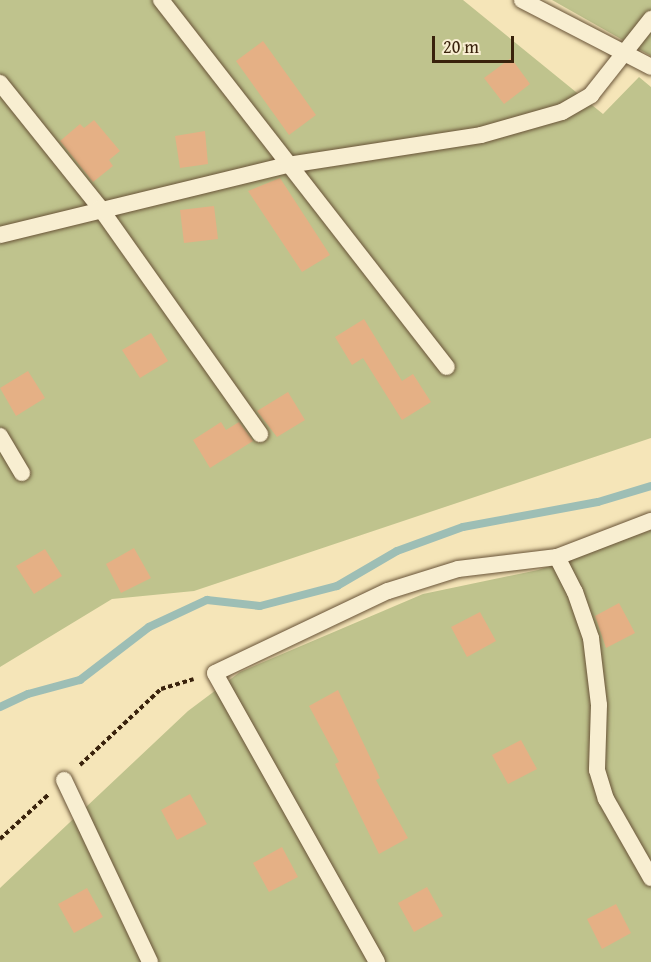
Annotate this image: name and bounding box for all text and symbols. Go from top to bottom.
scale bar [435,24,518,62]
text: 20 m [443,33,479,60]

